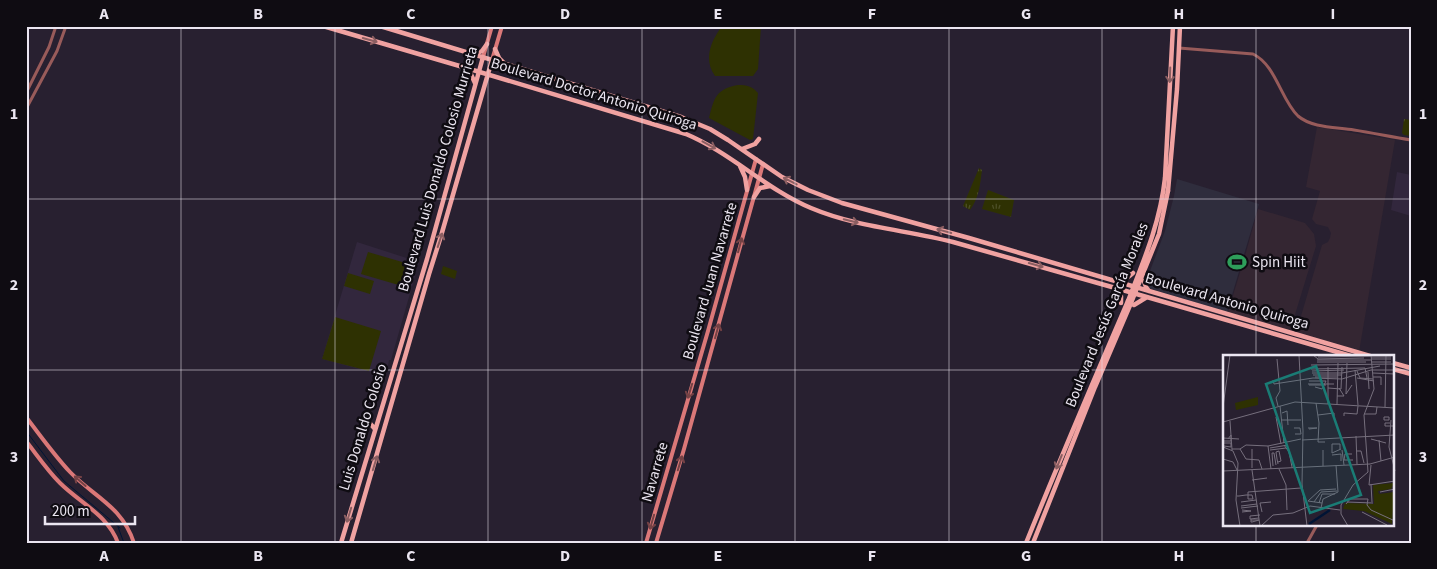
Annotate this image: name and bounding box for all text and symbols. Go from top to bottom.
text: A [98,3,109,25]
text: B [253,3,263,25]
text: C [406,3,416,25]
text: D [560,3,570,25]
text: E [714,3,722,25]
text: F [868,3,876,25]
text: G [1021,3,1031,25]
text: H [1174,3,1184,25]
text: I [1331,3,1335,25]
one-way arrow [362,36,378,45]
street label: Boulevard Luis Donaldo Colosio Murrieta [393,44,483,294]
street label: Boulevard Doctor Antonio Quiroga [488,53,700,135]
one-way arrow [1166,67,1175,83]
text: 1 [10,103,18,125]
text: 1 [1419,103,1427,125]
one-way arrow [701,140,715,150]
one-way arrow [783,176,798,186]
street label: Boulevard Juan Navarrete [677,200,743,362]
one-way arrow [842,217,858,226]
street label: Boulevard Jesús García Morales [1060,220,1154,410]
one-way arrow [937,225,953,235]
one-way arrow [436,232,445,248]
one-way arrow [736,238,746,254]
sports icon: Spin Hiit [1226,251,1248,273]
place label: Spin Hiit [1252,252,1305,273]
one-way arrow [1027,261,1043,271]
street label: Boulevard Antonio Quiroga [1143,268,1311,334]
text: 2 [10,274,18,296]
text: 2 [1419,274,1427,296]
one-way arrow [713,323,723,339]
inset map [1223,355,1394,526]
street label: Luis Donaldo Colosio [334,361,392,493]
one-way arrow [685,383,695,399]
street label: Navarrete [636,440,674,504]
text: 3 [10,446,18,468]
text: 3 [1419,446,1427,468]
one-way arrow [1054,454,1064,469]
one-way arrow [370,455,380,471]
one-way arrow [675,455,685,471]
one-way arrow [73,475,86,487]
scale bar [45,494,135,526]
text: 200 m [52,501,90,522]
one-way arrow [344,507,354,523]
one-way arrow [647,513,657,529]
text: A [98,545,109,567]
text: B [253,545,263,567]
text: C [406,545,416,567]
text: D [560,545,570,567]
text: E [714,545,722,567]
text: F [868,545,876,567]
text: G [1021,545,1031,567]
text: H [1174,545,1184,567]
text: I [1331,545,1335,567]

